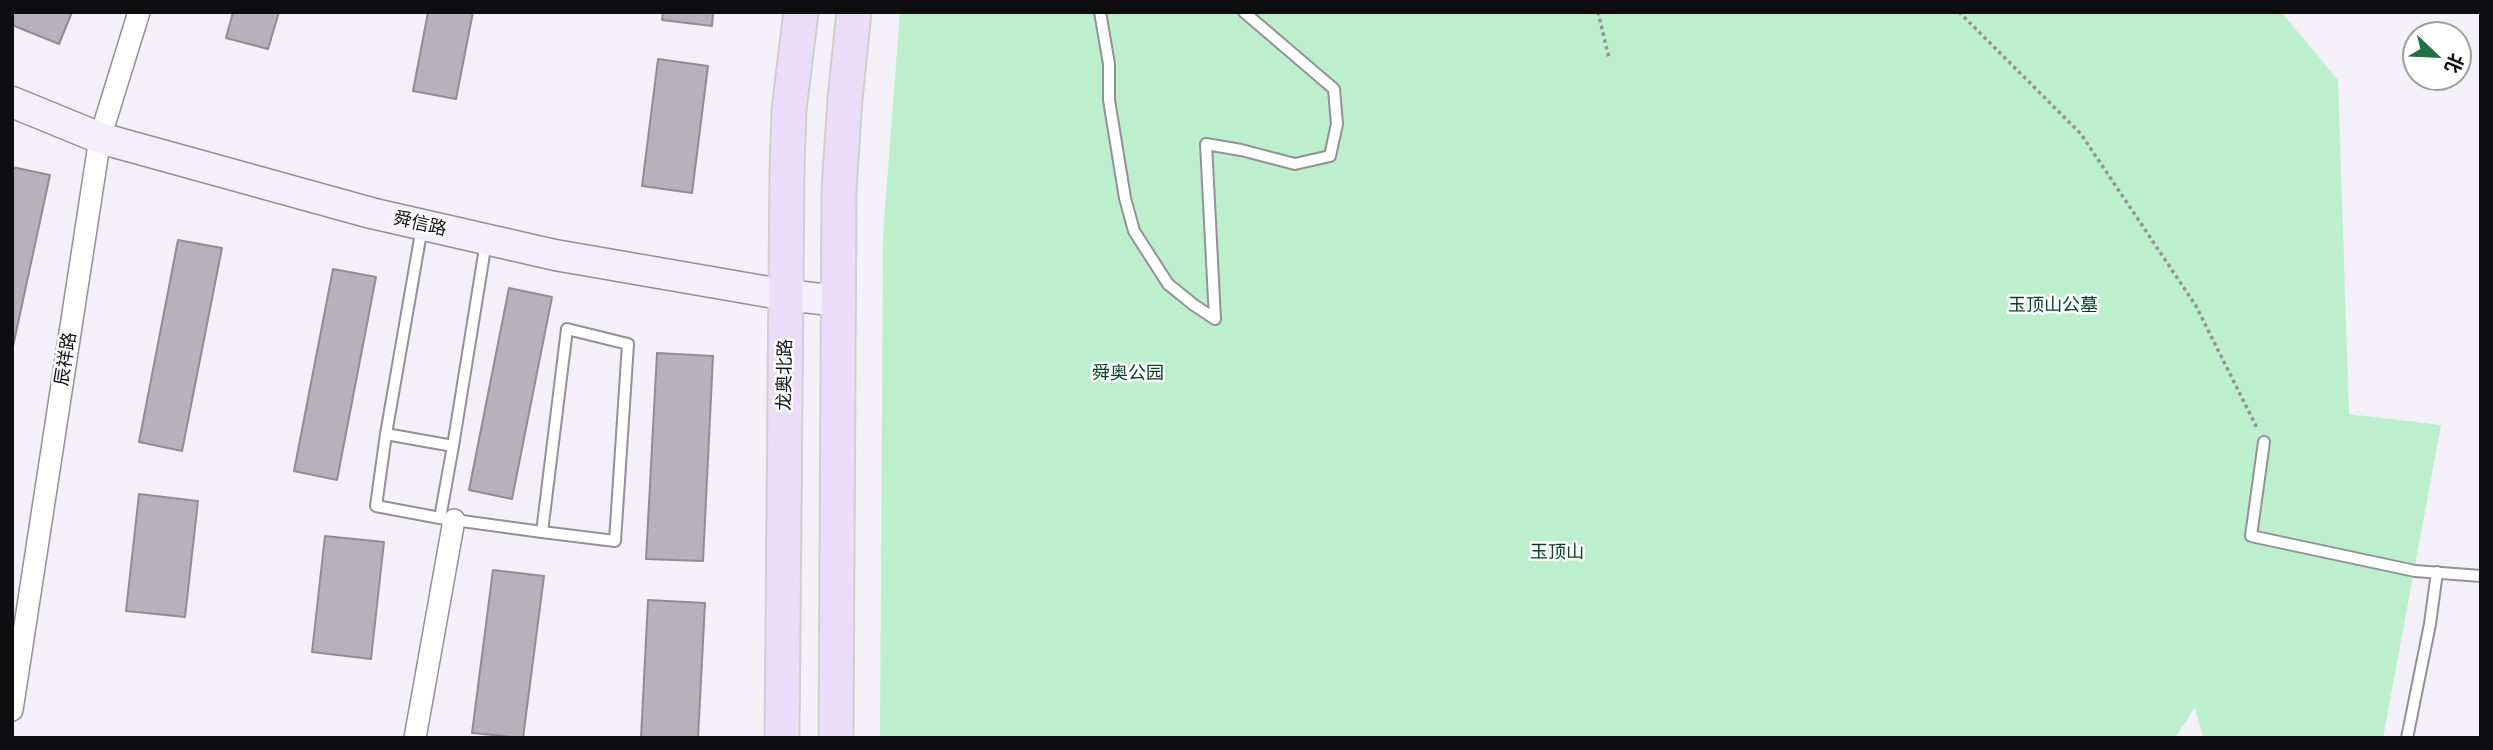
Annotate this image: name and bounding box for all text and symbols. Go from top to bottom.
north arrow [2402,21,2472,91]
text: 北 [2440,50,2469,77]
street label: 舜信路 [391,207,449,241]
park label: 玉顶山公墓 [2008,295,2098,317]
street label: 辰祥路 [51,331,81,387]
street label: 龙奥北路 [774,339,796,411]
park label: 舜奥公园 [1092,363,1164,385]
park label: 玉顶山 [1530,542,1584,564]

